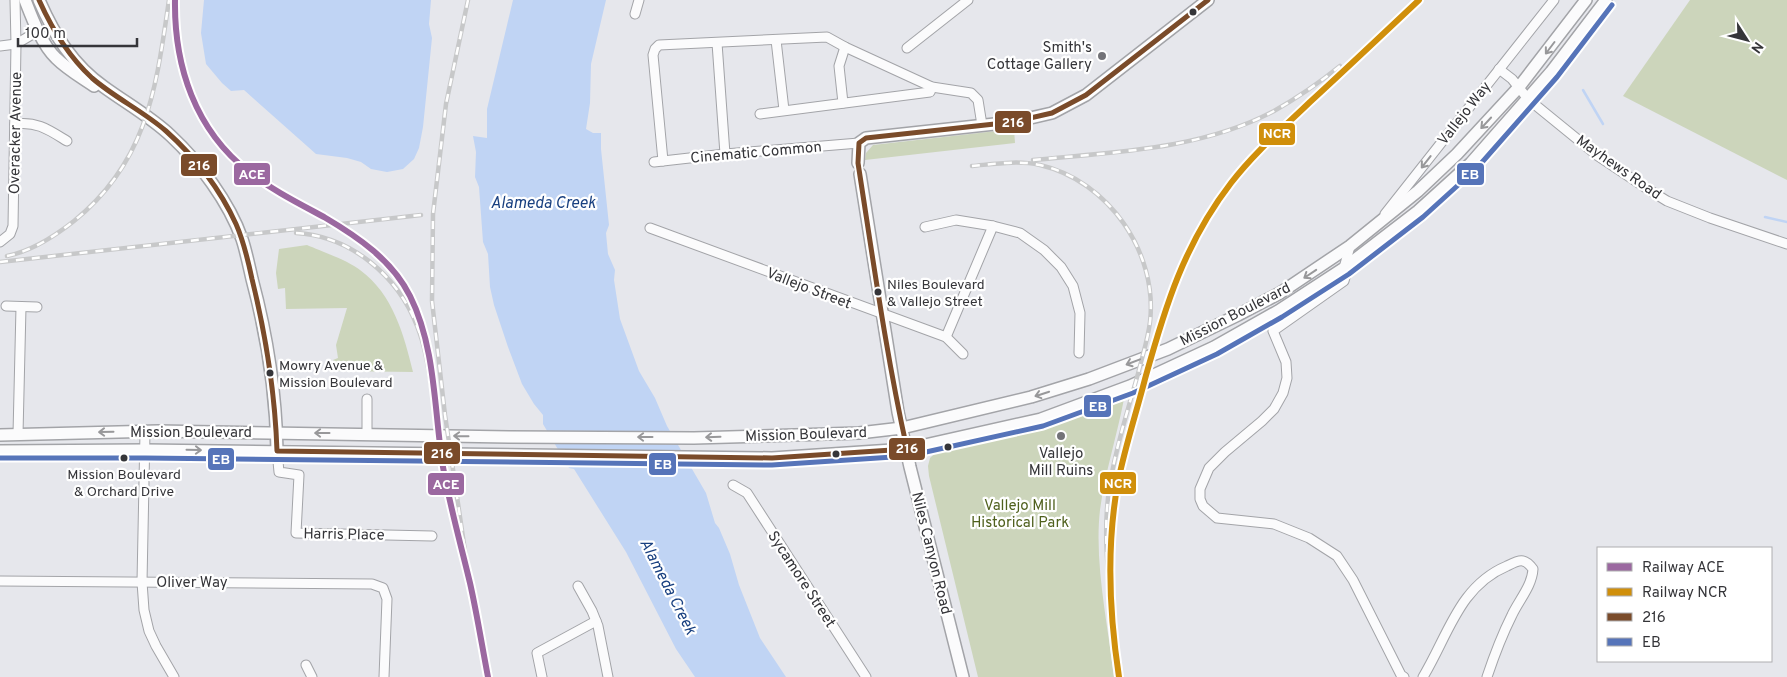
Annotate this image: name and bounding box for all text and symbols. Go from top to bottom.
unlabelled marker [1188,7,1198,17]
scale bar [18,15,136,47]
north arrow [1722,15,1772,65]
text: 100 m [25,25,66,44]
text: N [1746,38,1766,56]
place label: Smith's Cottage Gallery [987,39,1092,75]
one-way arrow [1545,41,1555,55]
marker: Smith's Cottage Gallery [1096,50,1108,62]
street label: Overacker Avenue [6,72,27,194]
street label: Vallejo Way [1434,78,1496,150]
line badge: 216 [994,110,1032,134]
text: 216 [1002,115,1024,132]
one-way arrow [1480,117,1492,130]
line badge: NCR [1258,122,1296,146]
text: NCR [1263,126,1291,143]
street label: Mayhews Road [1572,132,1665,205]
street label: Cinematic Common [690,138,823,169]
line badge: 216 [180,153,218,177]
one-way arrow [1420,155,1431,168]
text: 216 [188,158,210,175]
line badge: ACE [233,162,271,186]
line badge: EB [1456,162,1485,186]
text: ACE [238,167,266,184]
text: EB [1461,167,1479,184]
water label: Alameda Creek [490,194,597,214]
street label: Vallejo Street [763,264,854,314]
one-way arrow [1303,269,1317,279]
place label: Niles Boulevard & Vallejo Street [887,277,985,311]
street label: Mission Boulevard [1177,279,1294,351]
marker: Niles Boulevard & Vallejo Street [873,287,883,297]
place label: Mowry Avenue & Mission Boulevard [279,358,393,392]
one-way arrow [1126,358,1141,367]
marker: Mowry Avenue & Mission Boulevard [265,368,275,378]
one-way arrow [1035,390,1051,399]
line badge: EB [1083,394,1112,418]
text: EB [1089,399,1107,416]
street label: Mission Boulevard [130,424,252,443]
street label: Mission Boulevard [745,424,867,447]
one-way arrow [98,428,114,437]
one-way arrow [314,428,330,438]
marker: Vallejo Mill Ruins [1055,430,1067,442]
one-way arrow [453,431,469,441]
one-way arrow [638,432,654,442]
one-way arrow [706,432,722,442]
line badge: 216 [888,437,926,461]
line badge: 216 [423,441,461,465]
text: 216 [896,441,918,458]
unlabelled marker [943,442,953,452]
one-way arrow [185,445,201,455]
place label: Vallejo Mill Ruins [1029,445,1093,481]
text: 216 [431,446,453,463]
line badge: EB [207,447,235,471]
unlabelled marker [831,449,841,459]
text: EB [212,452,230,469]
line badge: EB [648,452,677,476]
marker: Mission Boulevard & Orchard Drive [119,453,129,463]
text: EB [654,457,672,474]
place label: Mission Boulevard & Orchard Drive [67,467,181,501]
line badge: NCR [1099,471,1137,495]
line badge: ACE [427,472,465,496]
text: NCR [1104,476,1132,493]
text: ACE [432,477,460,494]
street label: Niles Canyon Road [906,490,955,617]
park label: Vallejo Mill Historical Park [971,497,1069,533]
street label: Harris Place [303,525,385,546]
street label: Sycamore Street [762,528,839,632]
water label: Alameda Creek [634,536,700,639]
legend [1597,547,1772,662]
text: Railway ACE [1642,559,1725,578]
street label: Oliver Way [156,574,228,593]
text: Railway NCR [1642,584,1728,603]
text: 216 [1642,609,1666,628]
text: EB [1642,634,1661,653]

